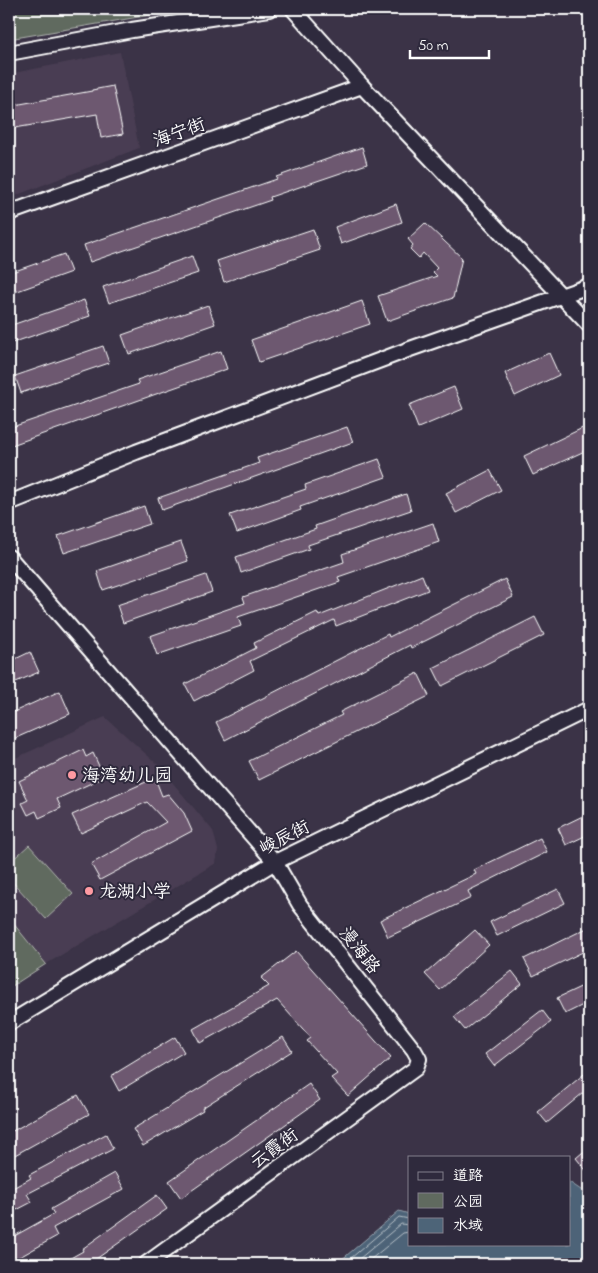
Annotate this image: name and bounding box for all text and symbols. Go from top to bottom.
scale bar [410,28,489,60]
text: 50 m [418,35,449,57]
street label: 海宁街 [150,112,210,155]
place label: 海湾幼儿园 [82,764,172,790]
marker: 海湾幼儿园 [66,769,78,781]
street label: 峻辰街 [255,815,315,863]
place label: 龙湖小学 [99,880,171,906]
marker: 龙湖小学 [83,885,95,897]
street label: 漫海路 [332,922,385,981]
street label: 云霞街 [246,1123,305,1176]
legend [408,1156,570,1246]
text: 道路 [453,1165,483,1187]
text: 公园 [453,1191,483,1213]
text: 水域 [453,1215,483,1237]

